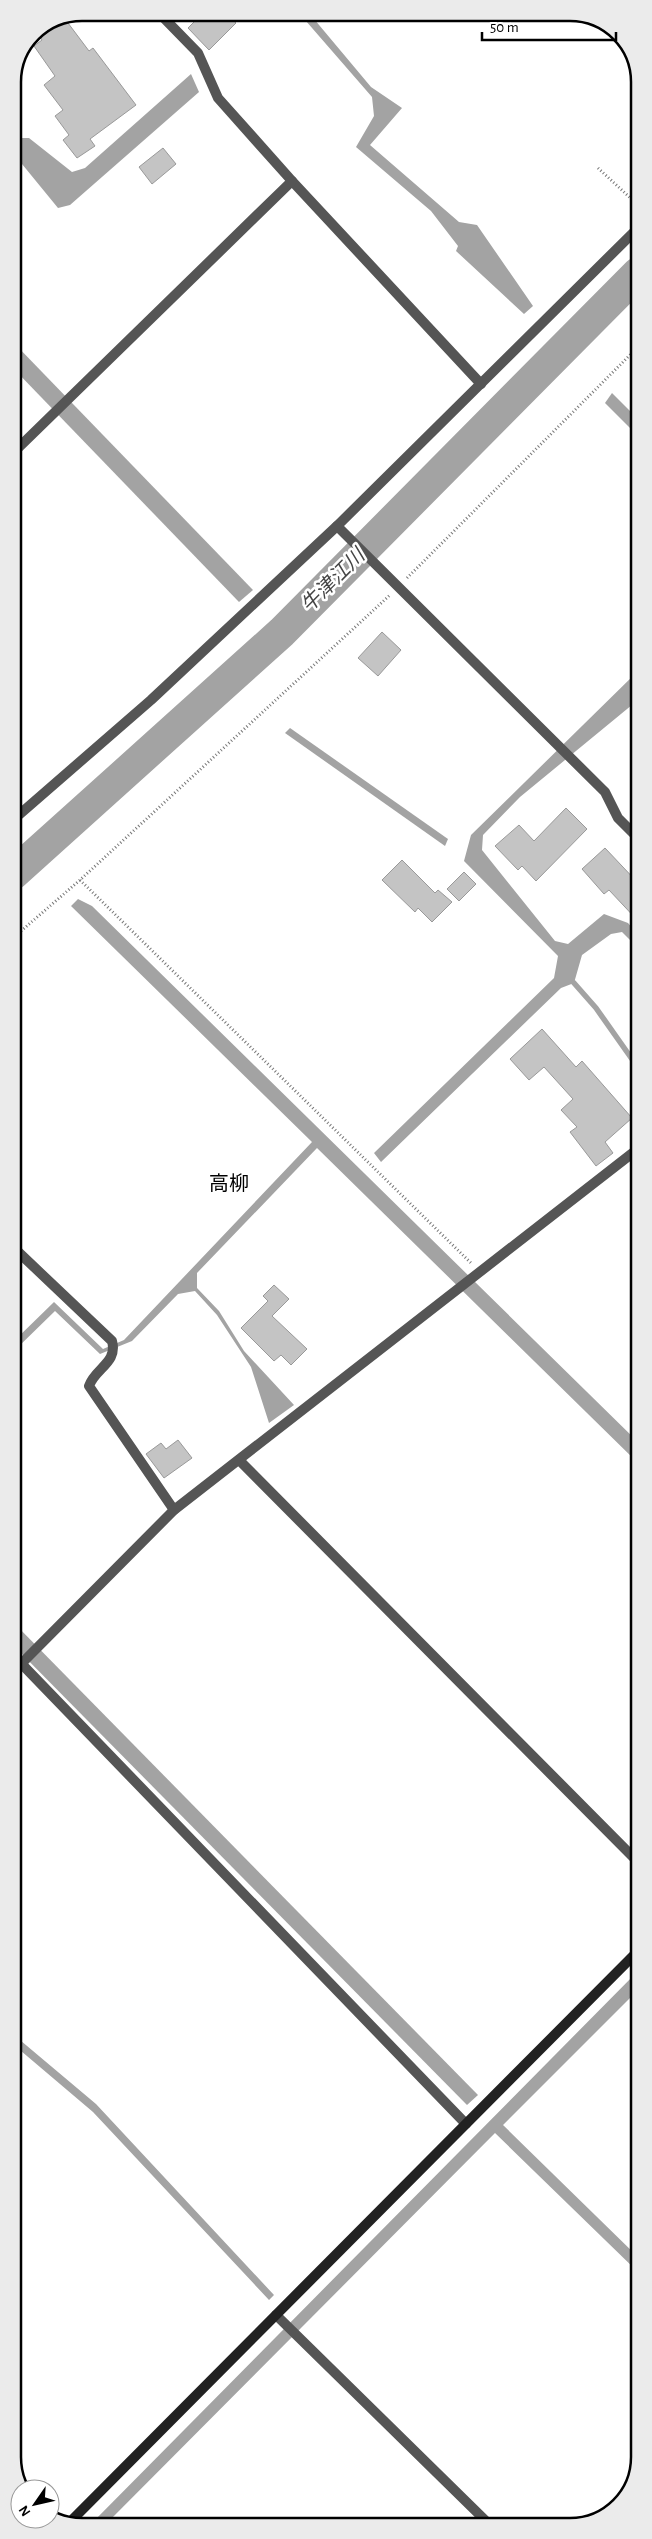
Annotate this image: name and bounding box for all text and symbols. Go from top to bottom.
scale bar [482,10,616,42]
text: 50 m [490,20,519,35]
water label: 牛津江川 [297,544,370,616]
district label: 高柳 [209,1173,249,1194]
north arrow [10,2479,60,2529]
text: N [17,2503,34,2519]

